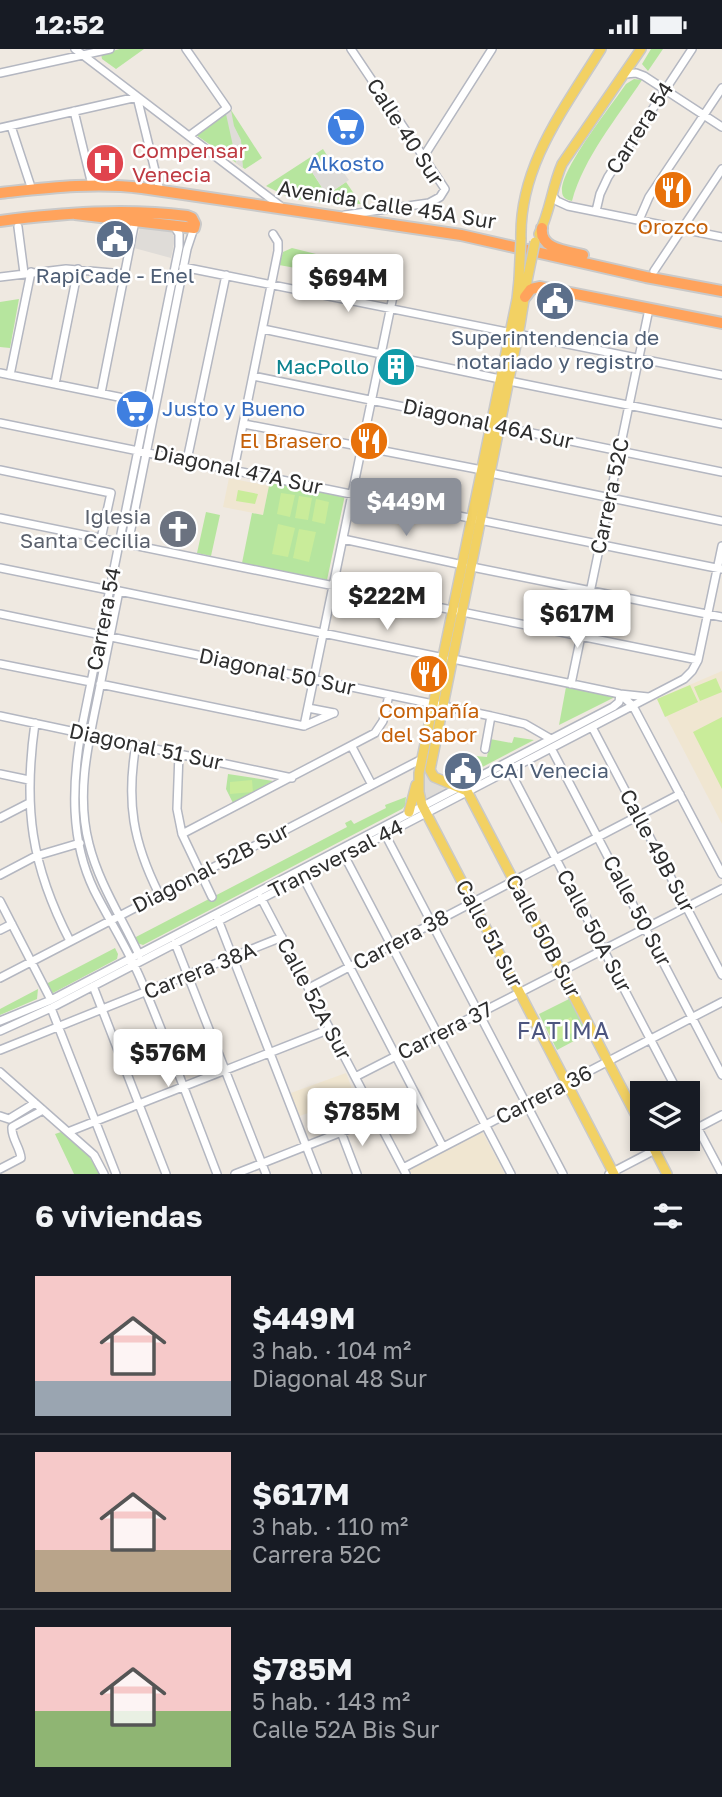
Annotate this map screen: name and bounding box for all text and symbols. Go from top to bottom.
text: 12:52 [35,9,104,40]
street label: Calle 40 Sur [362,73,450,190]
street label: Carrera 54 [600,77,679,178]
supermarket icon: Alkosto [325,106,367,148]
place label: Compensar Venecia [132,137,247,187]
hospital icon: Compensar Venecia [84,142,126,184]
place label: Alkosto [308,150,384,176]
restaurant icon: Orozco [652,169,694,211]
street label: Avenida Calle 45A Sur [276,174,498,234]
place label: Orozco [638,213,708,239]
public building icon: RapiCade - Enel [94,218,136,260]
pin: $694M [299,254,397,314]
place label: RapiCade - Enel [36,262,194,288]
text: $694M [308,263,388,291]
public building icon: Superintendencia de notariado y registro [534,280,576,322]
place label: Superintendencia de notariado y registro [451,324,659,374]
building icon: MacPollo [375,346,417,388]
place label: MacPollo [276,353,369,379]
supermarket icon: Justo y Bueno [114,388,156,430]
street label: Diagonal 46A Sur [401,392,576,454]
place label: Justo y Bueno [162,395,305,421]
restaurant icon: El Brasero [348,420,390,462]
place label: El Brasero [239,427,342,453]
street label: Carrera 52C [584,435,634,556]
street label: Diagonal 47A Sur [151,438,325,500]
pin: $449M [357,479,455,538]
text: $449M [366,487,446,515]
place label: Iglesia Santa Cecilia [20,503,151,553]
church icon: Iglesia Santa Cecilia [157,508,199,550]
street label: Carrera 54 [80,565,126,673]
pin: $222M [338,573,436,632]
text: $222M [348,581,426,609]
pin: $617M [528,591,626,650]
text: $617M [540,599,614,627]
street label: Diagonal 50 Sur [197,642,358,700]
restaurant icon: Compañía del Sabor [408,653,450,695]
place label: Compañía del Sabor [379,697,479,747]
street label: Diagonal 51 Sur [67,717,225,775]
public building icon: CAI Venecia [442,750,484,792]
place label: CAI Venecia [490,757,609,783]
street label: Calle 49B Sur [614,784,701,917]
street label: Transversal 44 [264,813,407,903]
street label: Diagonal 52B Sur [128,816,293,918]
street label: Calle 50 Sur [598,851,678,970]
street label: Calle 50A Sur [552,865,638,997]
street label: Calle 50B Sur [501,870,587,1002]
street label: Calle 51 Sur [451,875,529,992]
street label: Carrera 38 [348,903,453,975]
street label: Calle 52A Sur [272,933,358,1064]
street label: Carrera 38A [140,936,260,1004]
street label: Carrera 37 [393,995,496,1065]
district label: FATIMA [517,1016,611,1044]
pin: $576M [119,1030,217,1089]
text: $576M [129,1038,207,1066]
street label: Carrera 36 [491,1059,596,1129]
map controls [630,1081,700,1151]
button: layers [630,1081,700,1151]
pin: $785M [313,1089,411,1148]
text: $785M [323,1097,401,1125]
icon: filters [649,1197,687,1235]
text: 6 viviendas [35,1198,203,1234]
text: $449M [252,1300,355,1336]
icon: home [91,1304,175,1388]
text: 3 hab. · 104 m² [252,1336,411,1364]
text: Diagonal 48 Sur [252,1364,427,1392]
text: $617M [252,1476,350,1512]
icon: home [91,1480,175,1564]
text: 3 hab. · 110 m² [252,1512,408,1540]
text: Carrera 52C [252,1540,382,1568]
text: $785M [252,1651,353,1687]
icon: home [91,1655,175,1739]
text: 5 hab. · 143 m² [252,1687,410,1715]
text: Calle 52A Bis Sur [252,1715,439,1743]

